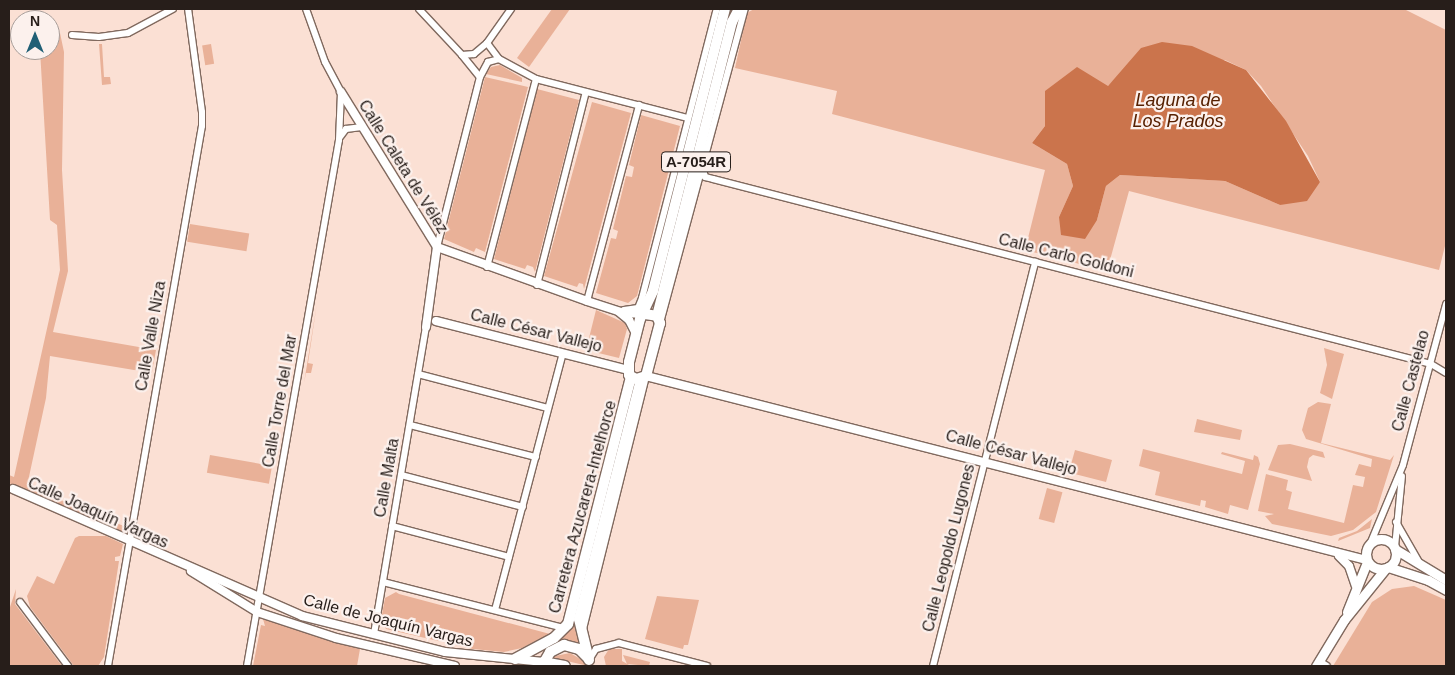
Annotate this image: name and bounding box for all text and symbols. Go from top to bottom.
north arrow [10,10,60,60]
text: N [30,13,40,29]
water label: Laguna de Los Prados [1132,90,1224,132]
street label: Calle Caleta de Vélez [354,97,452,237]
road number: A-7054R [660,150,732,174]
street label: Calle Carlo Goldoni [996,230,1136,282]
street label: Calle Valle Niza [132,279,170,393]
street label: Calle César Vallejo [468,305,604,357]
street label: Calle Castelao [1388,328,1434,434]
street label: Calle Torre del Mar [259,333,301,469]
street label: Carretera Azucarera-Intelhorce [545,398,621,616]
street label: Calle César Vallejo [943,426,1079,480]
street label: Calle Malta [371,437,403,519]
street label: Calle Leopoldo Lugones [919,462,979,634]
street label: Calle Joaquín Vargas [25,473,171,553]
street label: Calle de Joaquín Vargas [301,591,475,651]

